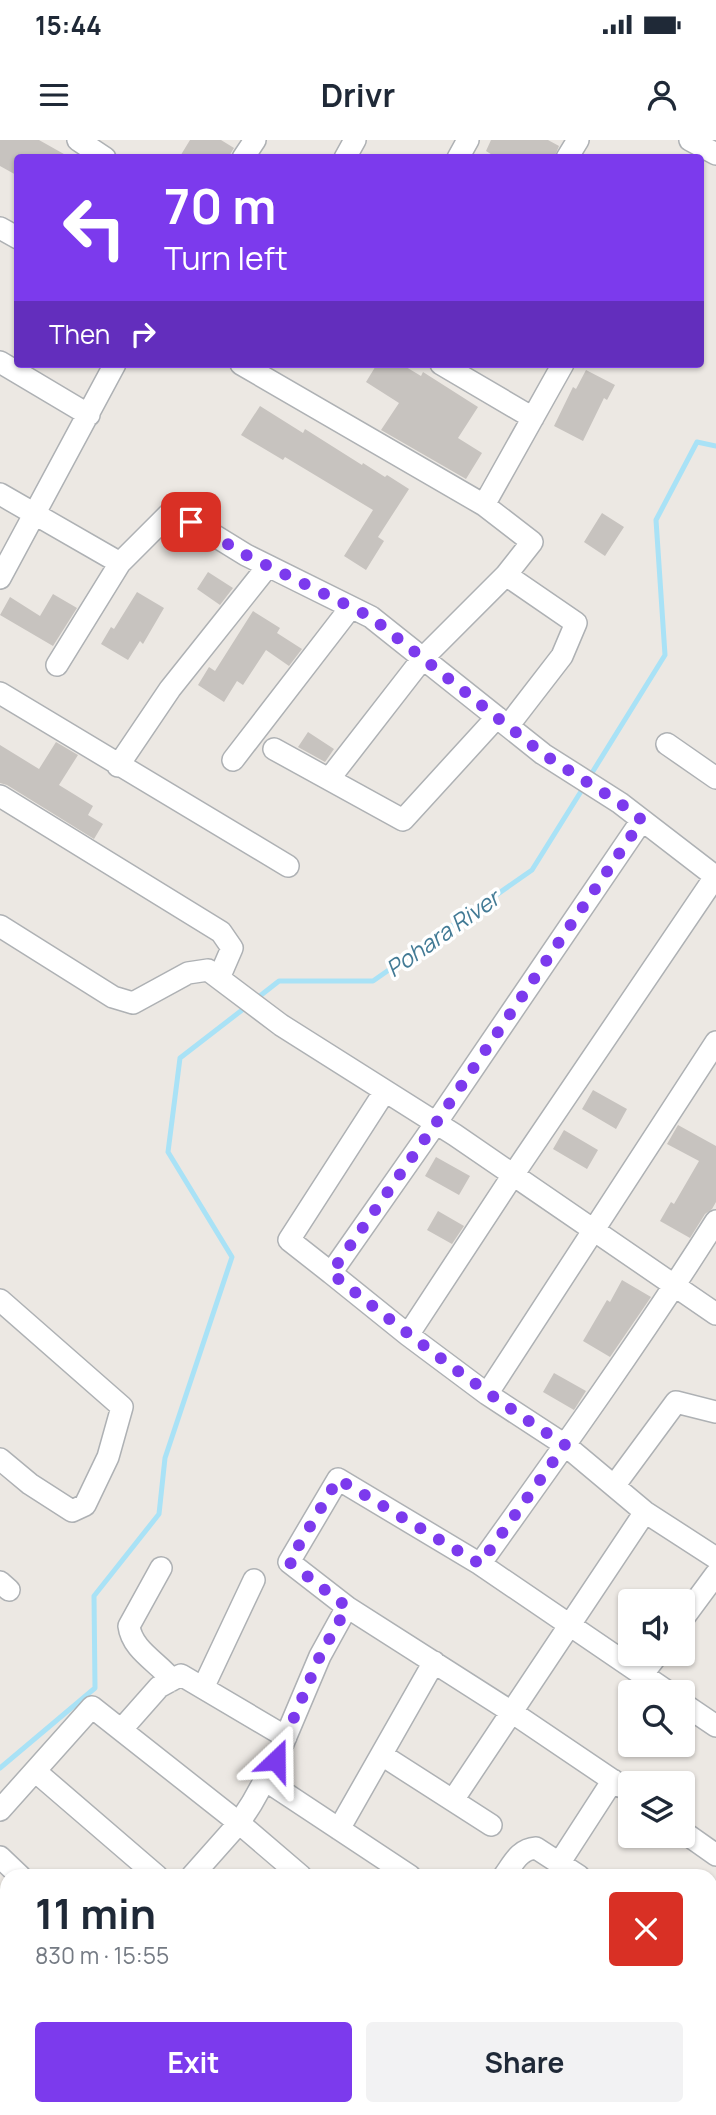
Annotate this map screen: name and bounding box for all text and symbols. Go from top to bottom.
text: 15:44 [35,7,102,43]
text: Drivr [321,73,395,117]
icon: menu [35,76,73,114]
icon: person [643,76,681,114]
text: 70 m [164,172,276,239]
icon: left [49,182,140,273]
text: Turn left [164,236,288,280]
icon: right [124,315,162,353]
text: Then [49,316,110,352]
pin [161,492,221,552]
icon: arrive [172,503,210,541]
water label: Pohara River [379,881,507,984]
map controls [618,1589,695,1848]
button: sound [618,1589,695,1666]
button: search [618,1680,695,1757]
position arrow [239,1723,313,1797]
button: layers [618,1771,695,1848]
text: 11 min [35,1884,156,1942]
button: close [609,1892,683,1966]
text: 830 m · 15:55 [35,1939,169,1971]
button: Exit [35,2022,352,2102]
button: Share [366,2022,683,2102]

